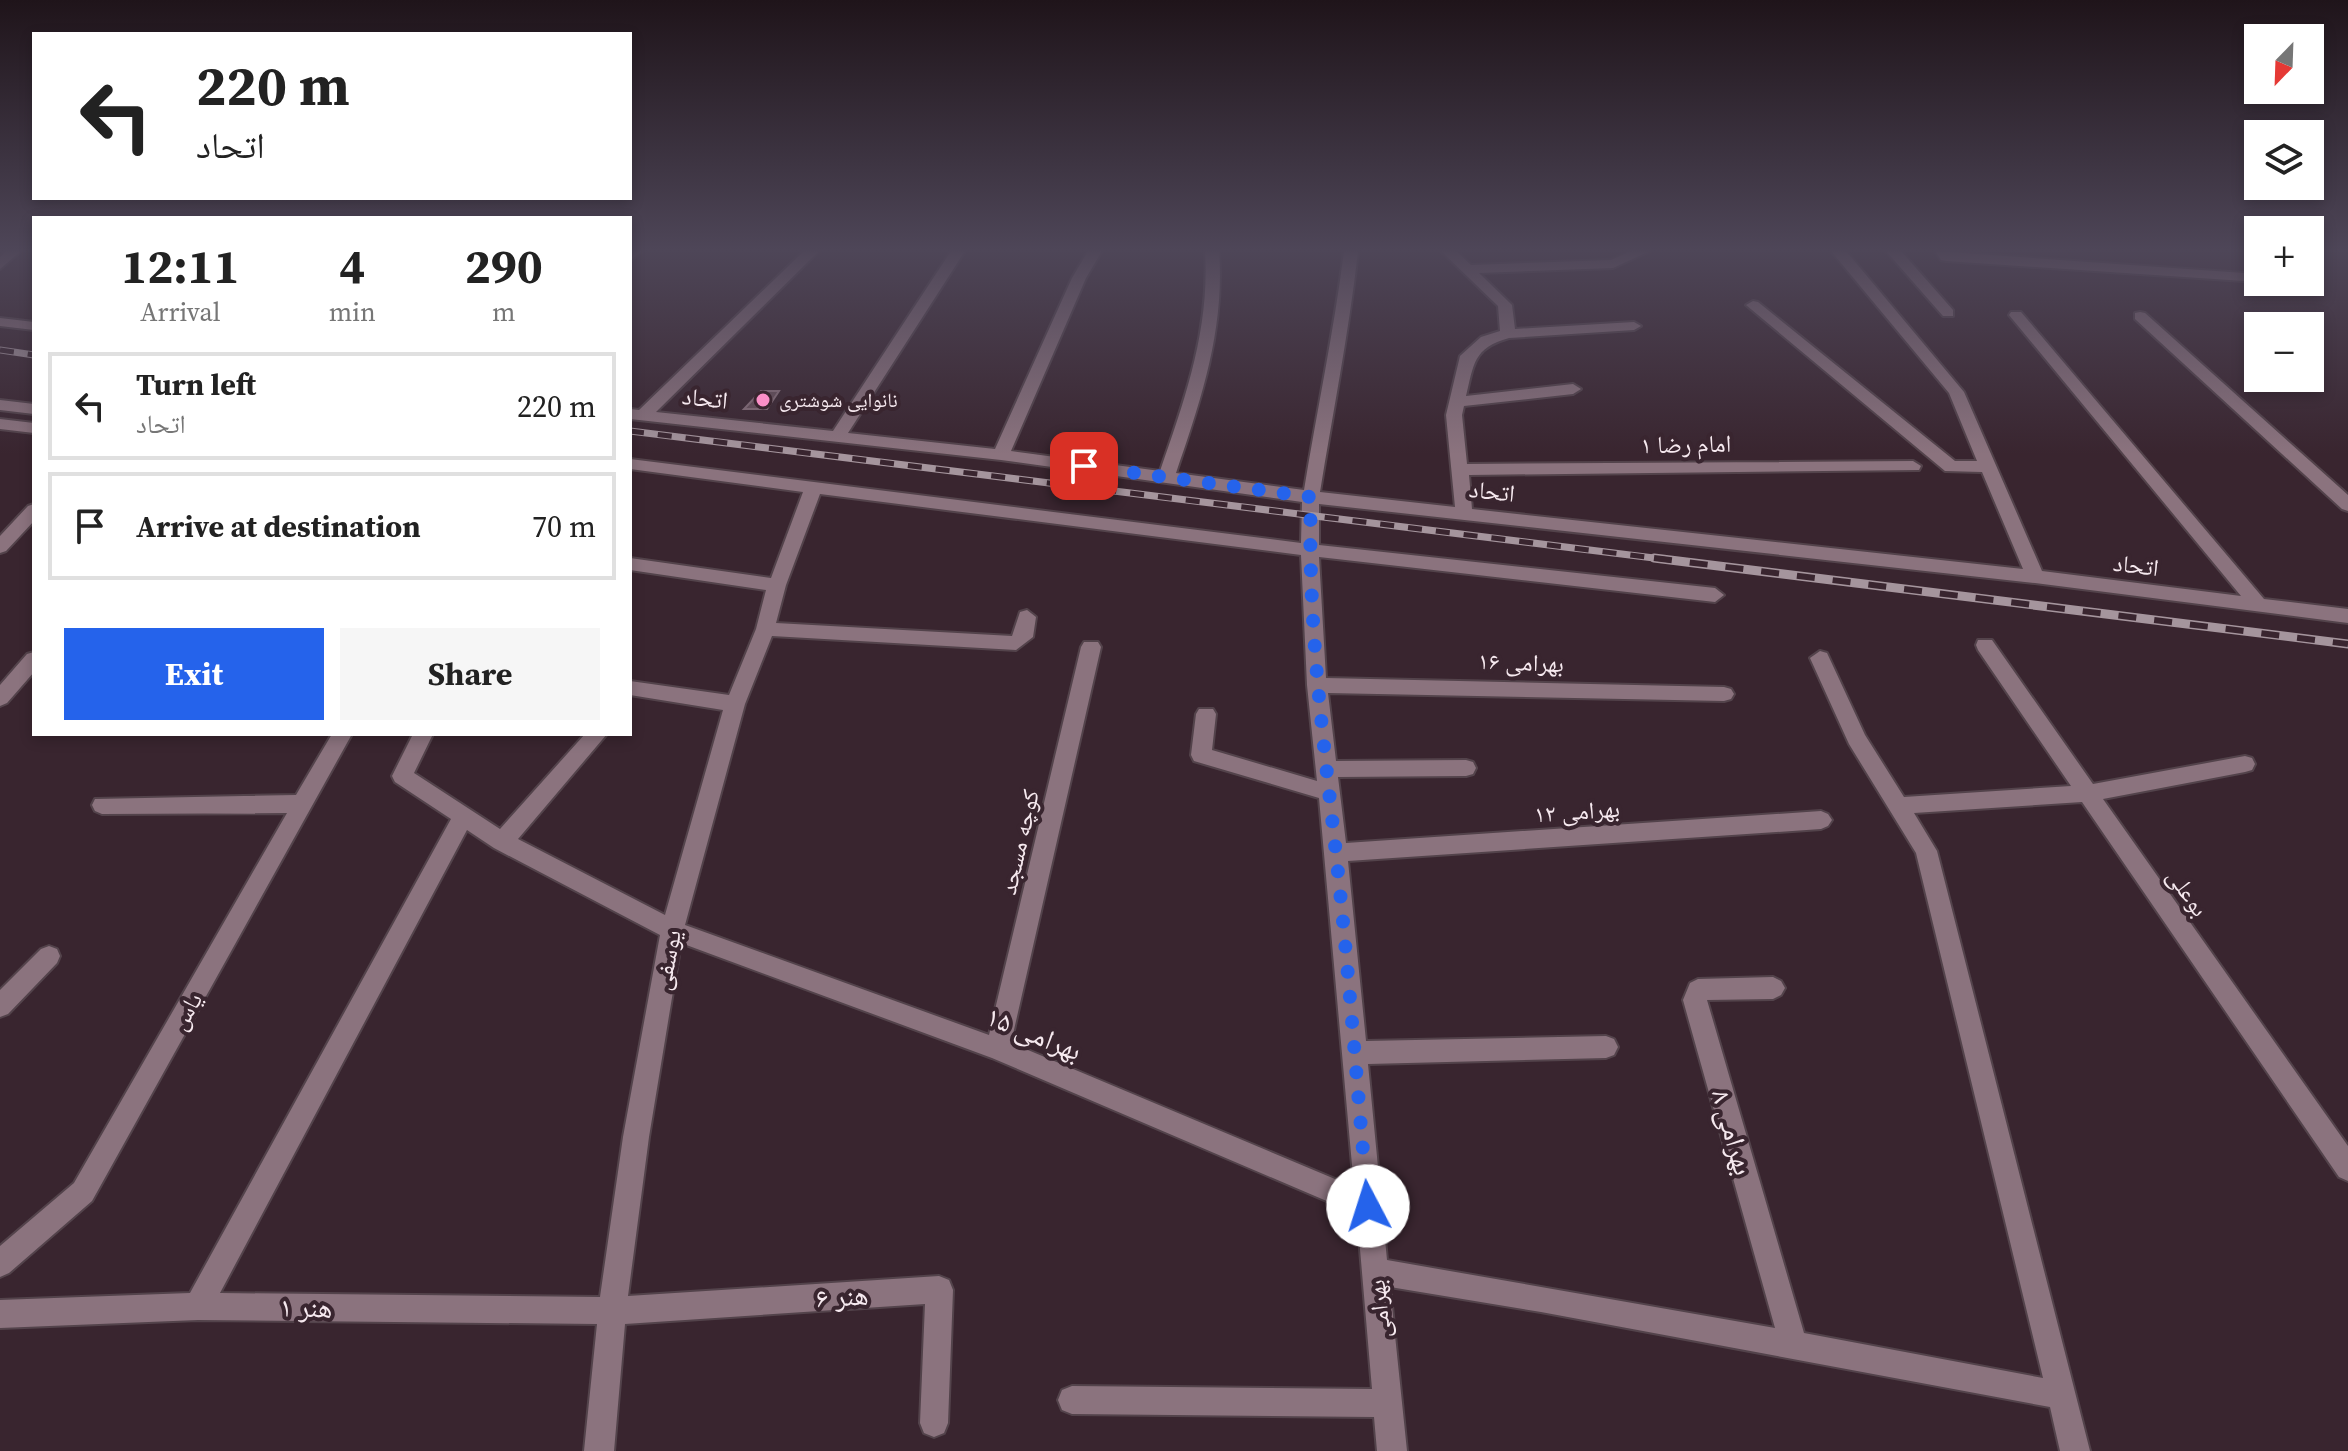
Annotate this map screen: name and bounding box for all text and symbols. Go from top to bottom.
north arrow [2244,24,2324,104]
map controls [2244,24,2324,392]
text: 220 m [196,47,350,124]
icon: left [64,64,168,168]
button: layers [2244,120,2324,200]
text: اتحاد [196,121,265,170]
button: + [2244,216,2324,296]
text: 12:11 [121,233,240,299]
text: 4 [339,233,365,299]
text: 290 [465,233,543,299]
text: Arrival [140,294,221,330]
text: min [329,294,376,330]
text: m [492,294,516,330]
button: − [2244,312,2324,392]
text: Turn left [136,364,256,405]
street label: اتحاد [680,379,730,417]
icon: left [68,384,112,428]
text: 220 m [517,386,596,427]
place label: نانوایی شوشتری [779,386,898,414]
marker: نانوایی شوشتری [754,391,772,409]
text: اتحاد [136,406,186,442]
street label: امام رضا ۱ [1640,427,1732,461]
pin [1050,432,1118,500]
icon: arrive [1062,444,1106,488]
street label: اتحاد [1467,472,1517,510]
icon: arrive [68,504,112,548]
text: Arrive at destination [136,506,421,547]
text: 70 m [532,506,596,547]
street label: اتحاد [2111,546,2161,584]
button: Exit [64,628,324,720]
button: Share [340,628,600,720]
street label: بهرامی ۱۶ [1478,644,1564,680]
street label: کوچه مسجد [991,786,1047,898]
street label: بهرامی ۱۲ [1533,792,1621,830]
street label: بوعلی [2159,861,2217,923]
street label: یوسفی [645,927,689,993]
street label: یاس [162,986,210,1036]
street label: بهرامی ۱۵ [981,997,1087,1069]
street label: بهرامی ۸ [1703,1085,1763,1179]
position arrow [1326,1164,1410,1248]
street label: هنر ۶ [814,1275,870,1317]
street label: بهرامی [1360,1278,1398,1340]
street label: هنر ۱ [279,1288,333,1326]

